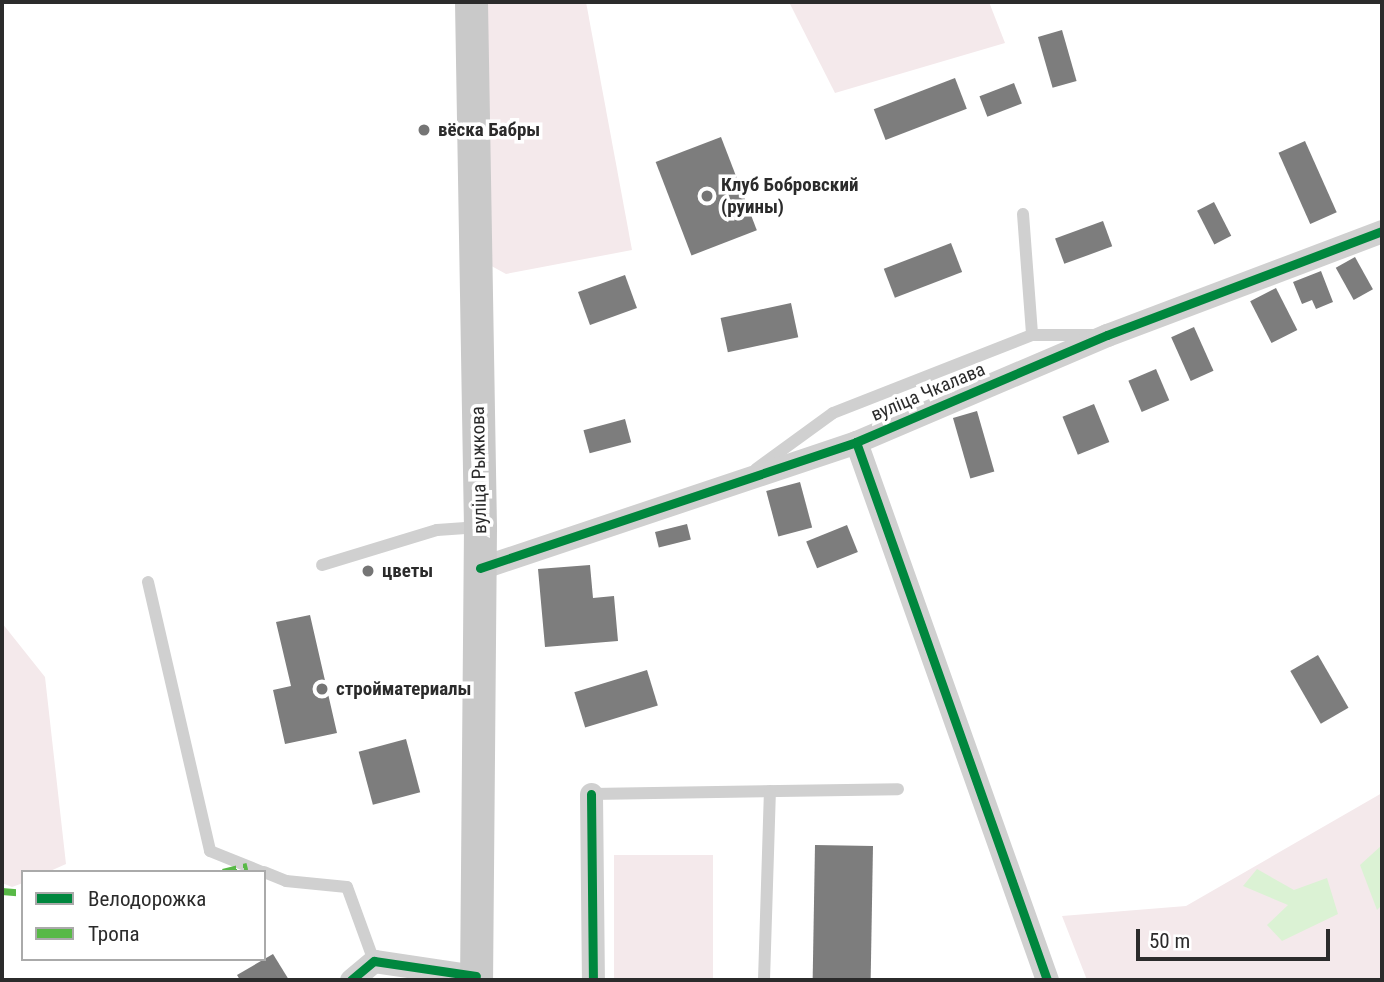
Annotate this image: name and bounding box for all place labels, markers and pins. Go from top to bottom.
place label: вёска Бабры [438,119,540,141]
marker: вёска Бабры [416,122,432,138]
place label: Клуб Бобровский (руины) [721,174,858,218]
marker: Клуб Бобровский (руины) [699,188,715,204]
place label: цветы [382,560,433,582]
marker: цветы [360,563,376,579]
place label: стройматериалы [336,678,472,700]
marker: стройматериалы [314,681,330,697]

